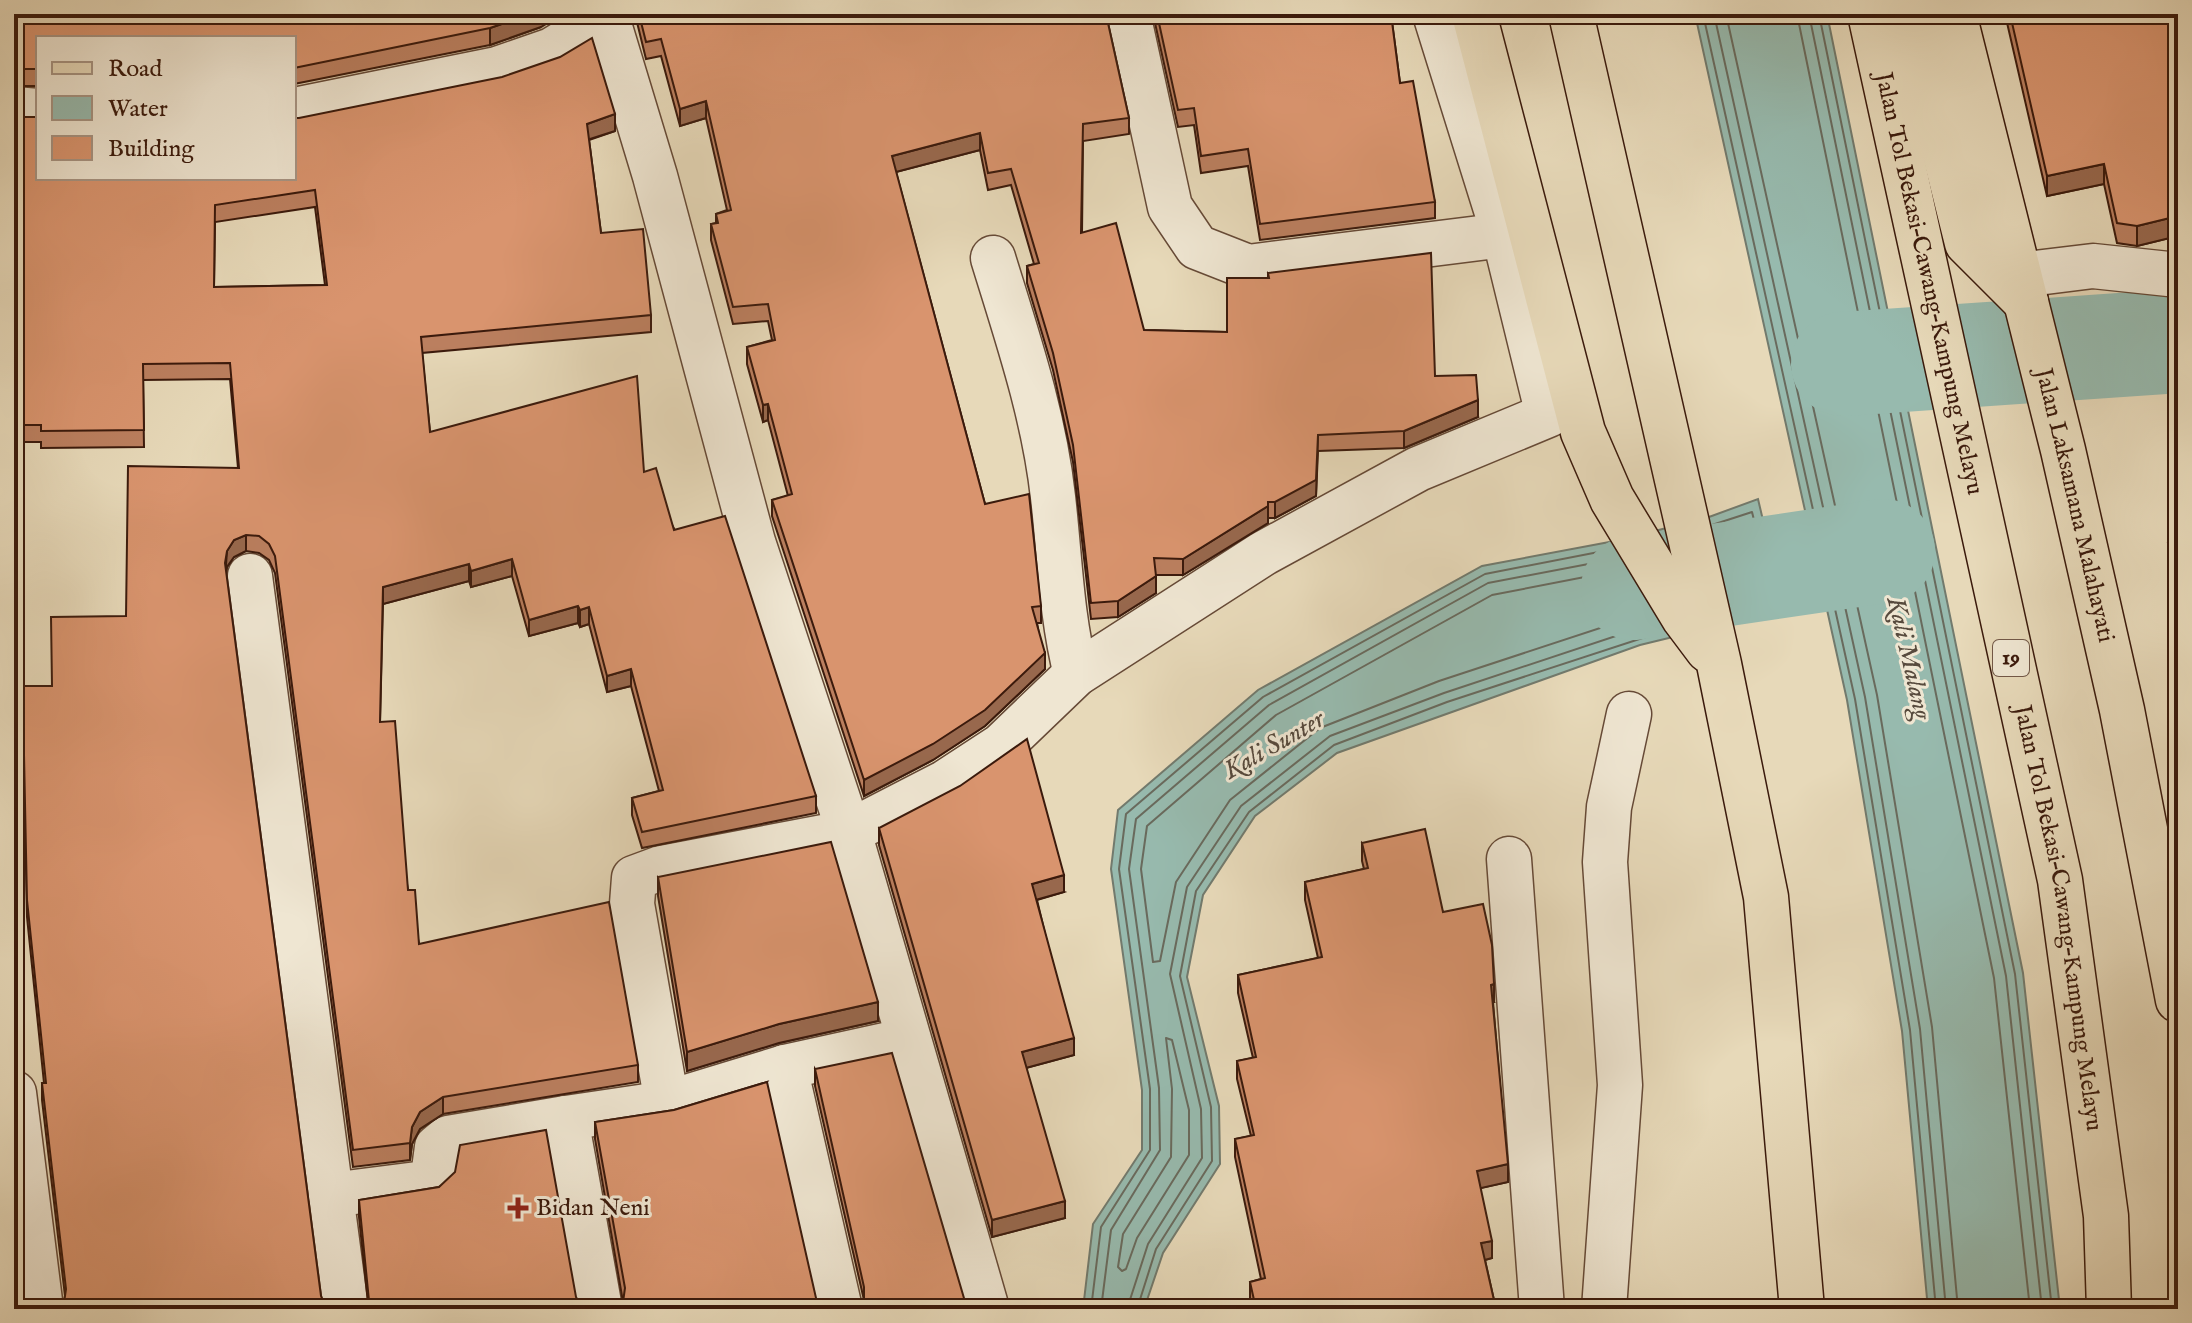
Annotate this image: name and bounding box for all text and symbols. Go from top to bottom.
legend [36,36,296,180]
text: Road [108,54,162,85]
street label: Jalan Tol Bekasi–Cawang–Kampung Melayu [1867,66,1991,498]
text: Water [108,94,168,125]
text: Building [108,134,195,165]
street label: Jalan Laksamana Malahayati [2027,362,2122,645]
water label: Kali Malang [1878,592,1939,724]
road number: 19 [1993,640,2029,676]
street label: Jalan Tol Bekasi–Cawang–Kampung Melayu [2006,699,2110,1133]
water label: Kali Sunter [1217,702,1331,788]
place label: Bidan Neni [536,1193,650,1224]
marker: Bidan Neni [507,1197,529,1219]

